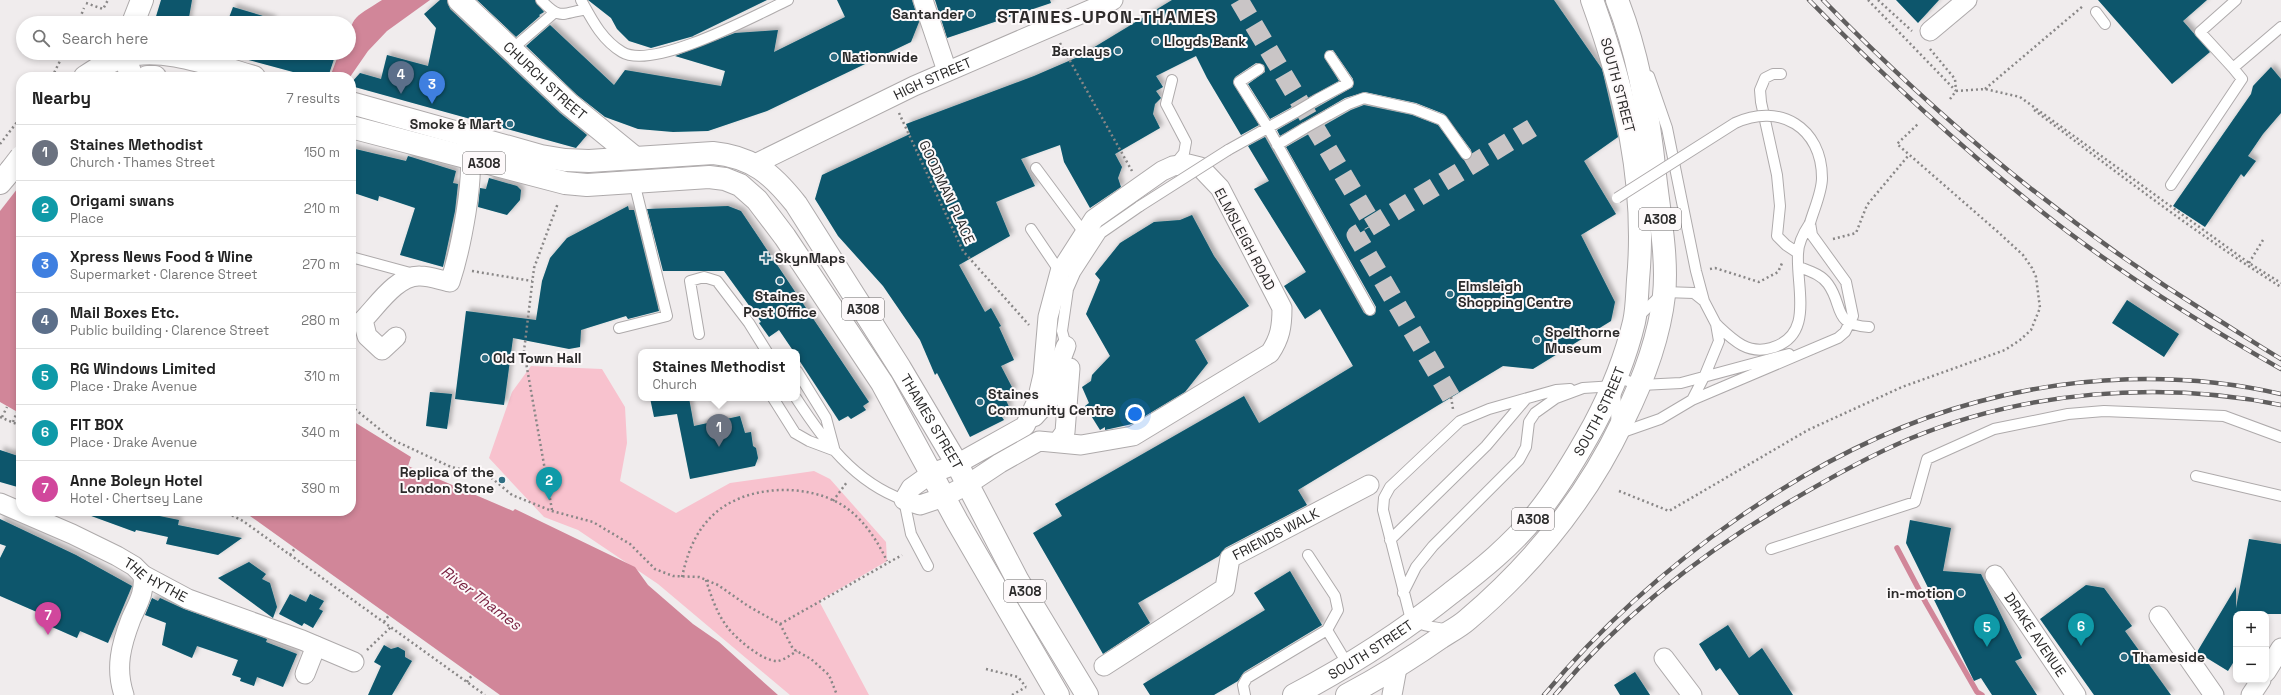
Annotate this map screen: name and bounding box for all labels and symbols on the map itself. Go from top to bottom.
place label: Santander [892,5,963,23]
district label: STAINES-UPON-THAMES [997,5,1217,28]
marker: Santander [966,9,976,19]
place label: Lloyds Bank [1164,32,1246,50]
marker: Lloyds Bank [1151,36,1161,46]
street label: SOUTH STREET [1597,36,1639,134]
street label: CHURCH STREET [500,38,590,124]
place label: Barclays [1052,42,1110,60]
marker: Barclays [1113,46,1123,56]
place label: Nationwide [842,48,918,66]
marker: Nationwide [829,52,839,62]
street label: HIGH STREET [890,53,974,104]
pin: 4 [388,61,414,94]
pin: 3 [419,71,445,104]
place label: Smoke & Mart [410,115,502,133]
marker: Smoke & Mart [505,119,515,129]
street label: GOODMAN PLACE [915,137,979,247]
road number: A308 [463,152,505,174]
street label: ELMSLEIGH ROAD [1210,185,1280,293]
road number: A308 [1639,208,1681,230]
place label: SkynMaps [775,249,845,267]
marker: SkynMaps [760,252,772,264]
marker: Staines Post Office [775,276,785,286]
place label: Elmsleigh Shopping Centre [1458,277,1572,311]
place label: Staines Post Office [743,287,817,321]
marker: Elmsleigh Shopping Centre [1445,289,1455,299]
road number: A308 [842,298,884,320]
place label: Spelthorne Museum [1545,323,1620,357]
marker: Spelthorne Museum [1532,335,1542,345]
place label: Old Town Hall [493,349,582,367]
marker: Old Town Hall [480,353,490,363]
street label: SOUTH STREET [1569,364,1629,459]
street label: THAMES STREET [897,371,967,472]
place label: Staines Community Centre [988,385,1114,419]
marker: Staines Community Centre [975,397,985,407]
your location [1125,404,1145,424]
pin: 1 [706,414,732,447]
place label: Replica of the London Stone [400,463,494,497]
pin: 2 [536,467,562,500]
marker: Replica of the London Stone [497,475,507,485]
street label: FRIENDS WALK [1229,504,1322,564]
road number: A308 [1512,508,1554,530]
street label: THE HYTHE [121,553,191,606]
water label: River Thames [438,561,526,635]
road number: A308 [1004,580,1046,602]
place label: in-motion [1887,584,1953,602]
marker: in-motion [1956,588,1966,598]
street label: DRAKE AVENUE [2000,589,2070,680]
pin: 7 [35,602,61,635]
pin: 6 [2068,613,2094,646]
pin: 5 [1974,614,2000,647]
street label: SOUTH STREET [1325,616,1417,683]
place label: Thameside [2132,648,2205,666]
marker: Thameside [2119,652,2129,662]

